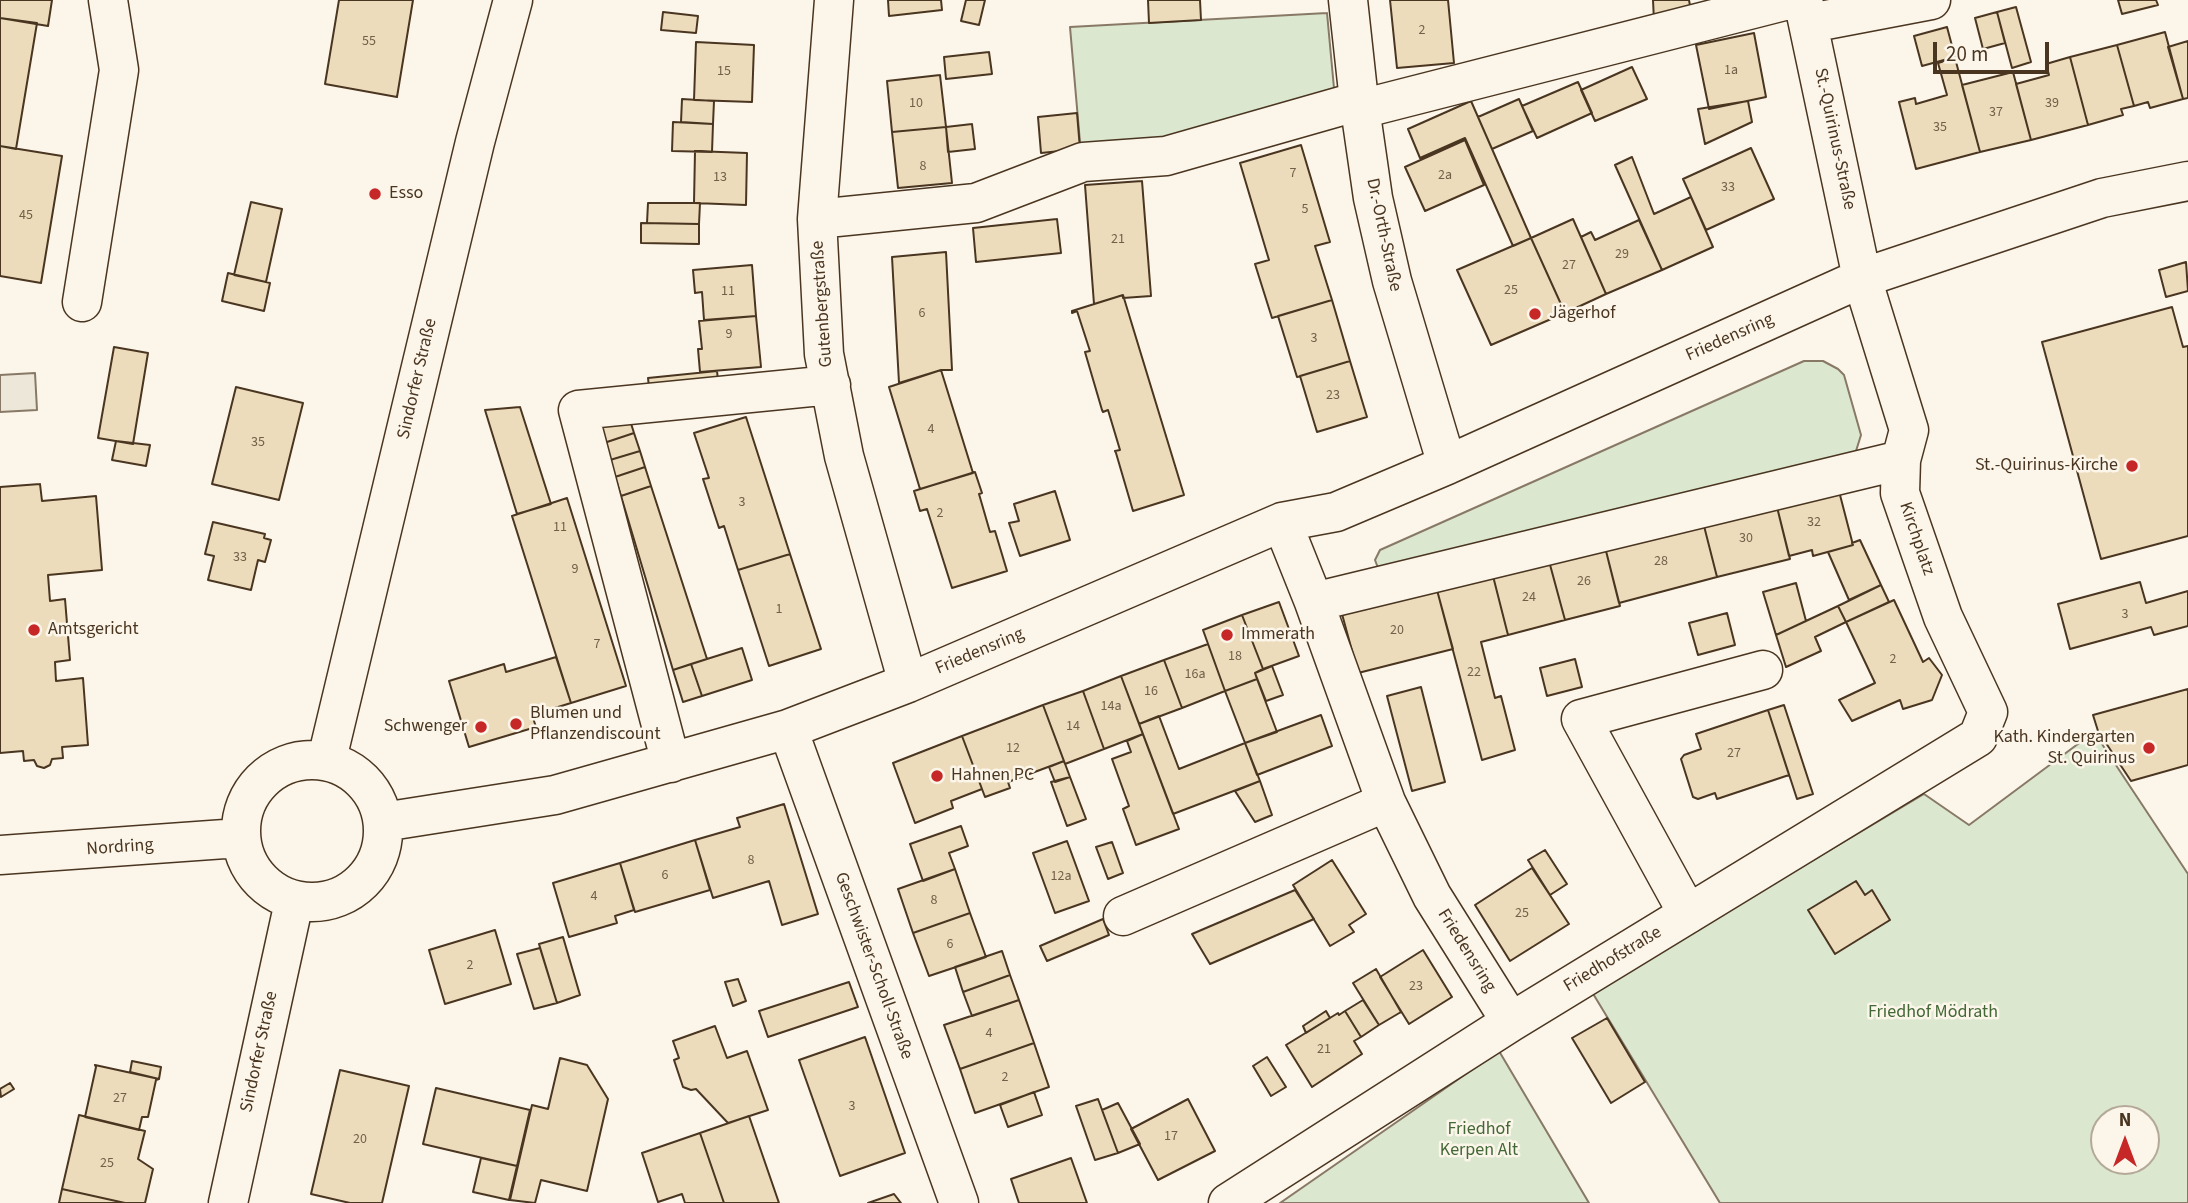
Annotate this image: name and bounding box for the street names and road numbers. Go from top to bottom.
street label: St.-Quirinus-Straße [1808,66,1860,212]
street label: Dr.-Orth-Straße [1360,176,1406,294]
street label: Gutenbergstraße [808,240,838,368]
street label: Friedensring [1683,309,1777,367]
street label: Sindorfer Straße [394,317,442,441]
street label: Kirchplatz [1893,500,1939,578]
street label: Friedensring [933,624,1027,680]
street label: Nordring [86,835,154,861]
street label: Geschwister-Scholl-Straße [829,870,917,1062]
street label: Friedensring [1432,905,1500,997]
street label: Friedhofstraße [1560,922,1666,998]
street label: Sindorfer Straße [237,990,283,1114]

